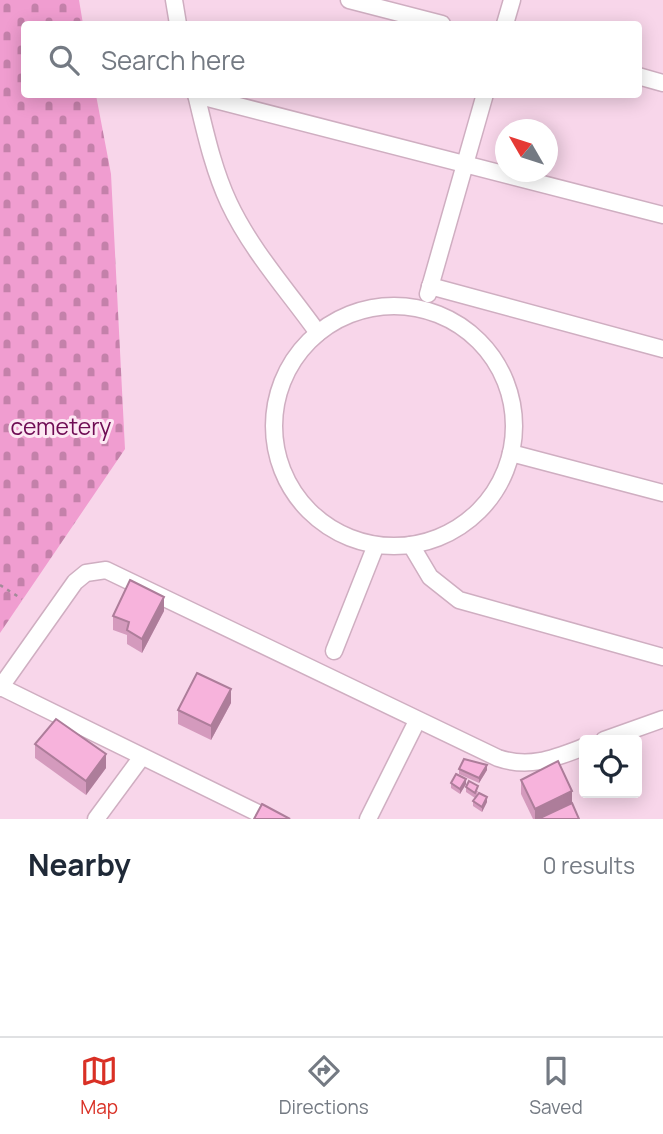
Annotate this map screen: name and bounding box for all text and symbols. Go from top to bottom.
search box [21,21,642,98]
icon: search [45,41,83,79]
text: Search here [101,42,246,78]
north arrow [495,119,558,182]
park label: cemetery [11,410,111,442]
map controls [579,735,642,798]
button: locate [579,735,642,798]
text: Nearby [28,844,131,885]
text: 0 results [542,849,635,881]
tab: Map [80,1052,118,1120]
tab: Directions [279,1052,369,1120]
tab: Saved [529,1052,583,1120]

